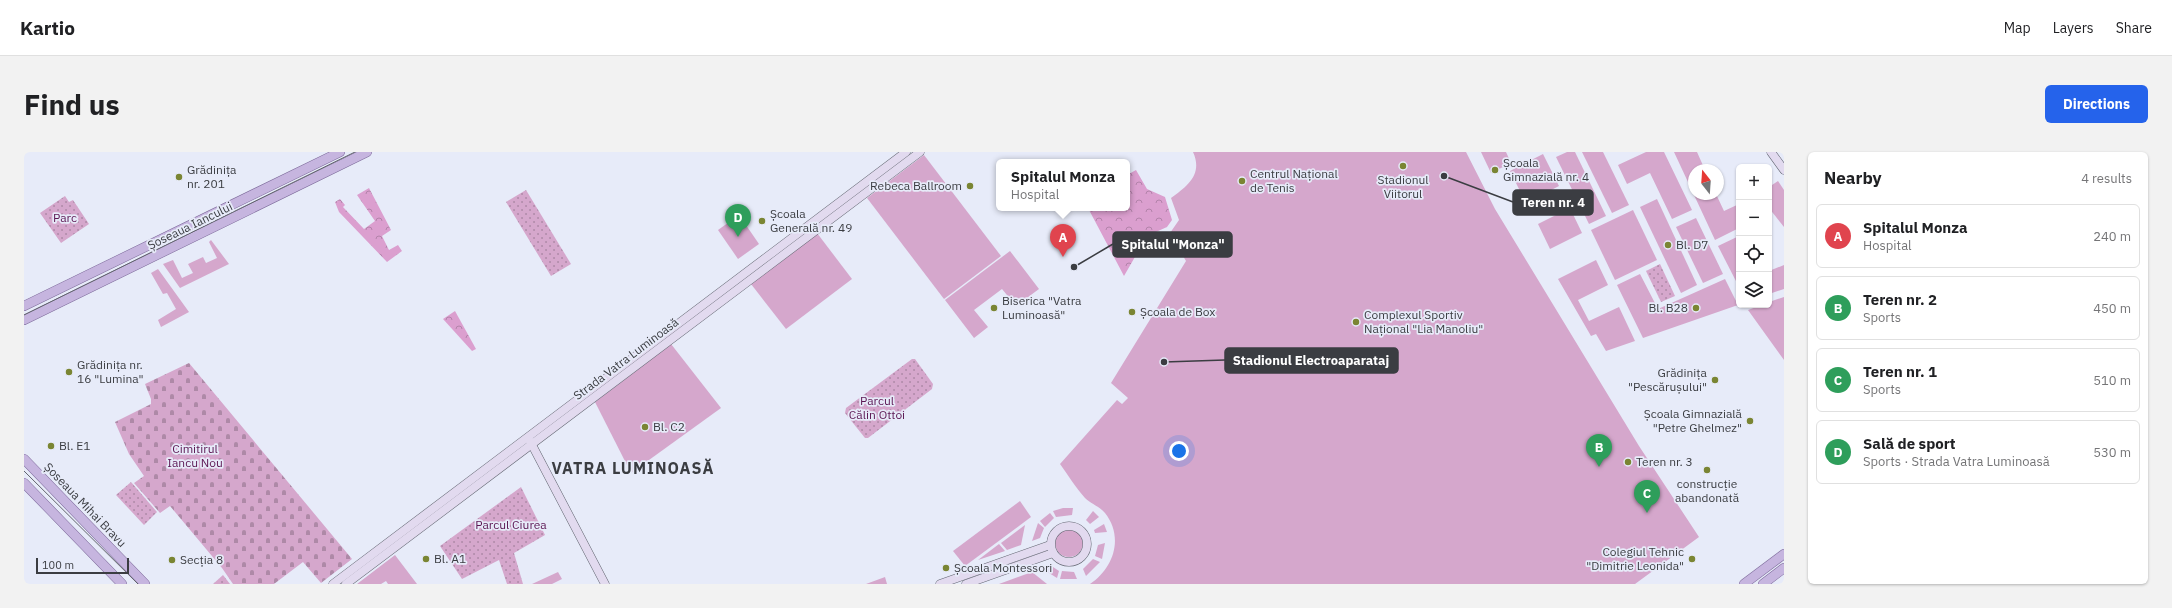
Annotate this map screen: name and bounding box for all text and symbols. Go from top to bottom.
text: Kartio [20,16,75,40]
text: Map [2004,19,2031,37]
text: Layers [2053,19,2094,37]
text: Share [2116,19,2152,37]
button: Directions [2045,85,2148,123]
text: Find us [24,86,120,123]
place label: Școala Gimnazială nr. 4 [1503,155,1589,184]
popup [996,159,1130,211]
marker: Stadionul Viitorul [1398,161,1408,171]
place label: Grădinița nr. 201 [187,162,237,191]
north arrow [1688,164,1724,200]
map controls [1736,164,1772,308]
button: + [1736,164,1772,200]
marker: Școala Gimnazială nr. 4 [1490,165,1500,175]
place label: Centrul Național de Tenis [1250,166,1338,195]
text: Spitalul Monza [1011,167,1115,186]
text: Nearby [1824,167,1882,189]
text: 4 results [2081,170,2132,187]
marker: Grădinița nr. 201 [174,172,184,182]
place label: Stadionul Viitorul [1377,172,1429,201]
marker: Centrul Național de Tenis [1237,176,1247,186]
place label: Rebeca Ballroom [870,178,962,193]
marker: Rebeca Ballroom [965,181,975,191]
text: Hospital [1011,186,1059,203]
callout: Teren nr. 4 [1513,190,1593,215]
text: Teren nr. 4 [1521,194,1585,211]
street label: Șoseaua Iancului [145,199,235,253]
button: − [1736,200,1772,236]
pin: D [725,204,751,237]
place label: Școala Generală nr. 49 [770,206,852,235]
park label: Parc [53,210,77,225]
marker: Școala Generală nr. 49 [757,216,767,226]
text: Spitalul Monza [1863,218,1968,237]
pin: A [1050,224,1076,257]
text: A [1834,228,1842,245]
text: 240 m [2093,228,2131,245]
callout: Spitalul "Monza" [1113,232,1232,257]
text: Spitalul "Monza" [1121,236,1225,253]
button: locate [1736,236,1772,272]
place label: Bl. D7 [1676,237,1709,252]
text: Hospital [1863,237,1912,254]
marker: Bl. D7 [1663,240,1673,250]
button: layers [1736,272,1772,308]
text: Teren nr. 2 [1863,290,1937,309]
place label: Biserica "Vatra Luminoasă" [1002,293,1082,322]
place label: Bl. B28 [1648,300,1688,315]
text: B [1834,300,1842,317]
text: 450 m [2093,300,2131,317]
marker: Biserica "Vatra Luminoasă" [989,303,999,313]
marker: Bl. B28 [1691,303,1701,313]
place label: Școala de Box [1140,304,1215,319]
marker: Școala de Box [1127,307,1137,317]
place label: Complexul Sportiv Național "Lia Manoliu" [1364,307,1483,336]
text: Sports [1863,309,1901,326]
street label: Strada Vatra Luminoasă [570,314,682,403]
marker: Complexul Sportiv Național "Lia Manoliu" [1351,317,1361,327]
callout: Stadionul Electroaparataj [1225,348,1398,373]
text: Stadionul Electroaparataj [1233,352,1389,369]
place label: Grădinița nr. 16 "Lumina" [77,357,144,386]
text: Teren nr. 1 [1863,362,1937,381]
place label: Grădinița "Pescărușului" [1628,365,1708,394]
marker: Grădinița nr. 16 "Lumina" [64,367,74,377]
text: C [1834,372,1842,389]
text: 510 m [2093,372,2131,389]
marker: Grădinița "Pescărușului" [1710,375,1720,385]
text: Sports [1863,381,1901,398]
park label: Parcul Călin Ottoi [849,393,905,422]
place label: Școala Gimnazială "Petre Ghelmez" [1644,406,1743,435]
marker: Școala Gimnazială "Petre Ghelmez" [1745,416,1755,426]
place label: Bl. C2 [653,419,685,434]
marker: Bl. C2 [640,422,650,432]
pin: B [1586,434,1612,467]
text: Sală de sport [1863,434,1956,453]
place label: Bl. E1 [59,438,91,453]
marker: Bl. E1 [46,441,56,451]
park label: Cimitirul Iancu Nou [167,441,223,470]
your location [1169,441,1189,461]
text: D [1833,444,1843,461]
text: 530 m [2093,444,2131,461]
text: Sports · Strada Vatra Luminoasă [1863,453,2050,470]
place label: Teren nr. 3 [1636,454,1693,469]
marker: Teren nr. 3 [1623,457,1633,467]
district label: VATRA LUMINOASĂ [552,458,714,478]
street label: Șoseaua Mihai Bravu [41,459,130,550]
marker: construcție abandonată [1702,465,1712,475]
place label: construcție abandonată [1675,476,1740,505]
pin: C [1634,480,1660,513]
park label: Parcul Ciurea [475,517,547,532]
place label: Colegiul Tehnic "Dimitrie Leonida" [1586,544,1684,573]
place label: Bl. A1 [434,551,466,566]
place label: Secția 8 [180,552,223,567]
marker: Bl. A1 [421,554,431,564]
marker: Colegiul Tehnic "Dimitrie Leonida" [1687,554,1697,564]
marker: Secția 8 [167,555,177,565]
scale bar [36,556,129,575]
text: 100 m [42,558,74,572]
place label: Școala Montessori [954,560,1052,575]
marker: Școala Montessori [941,563,951,573]

